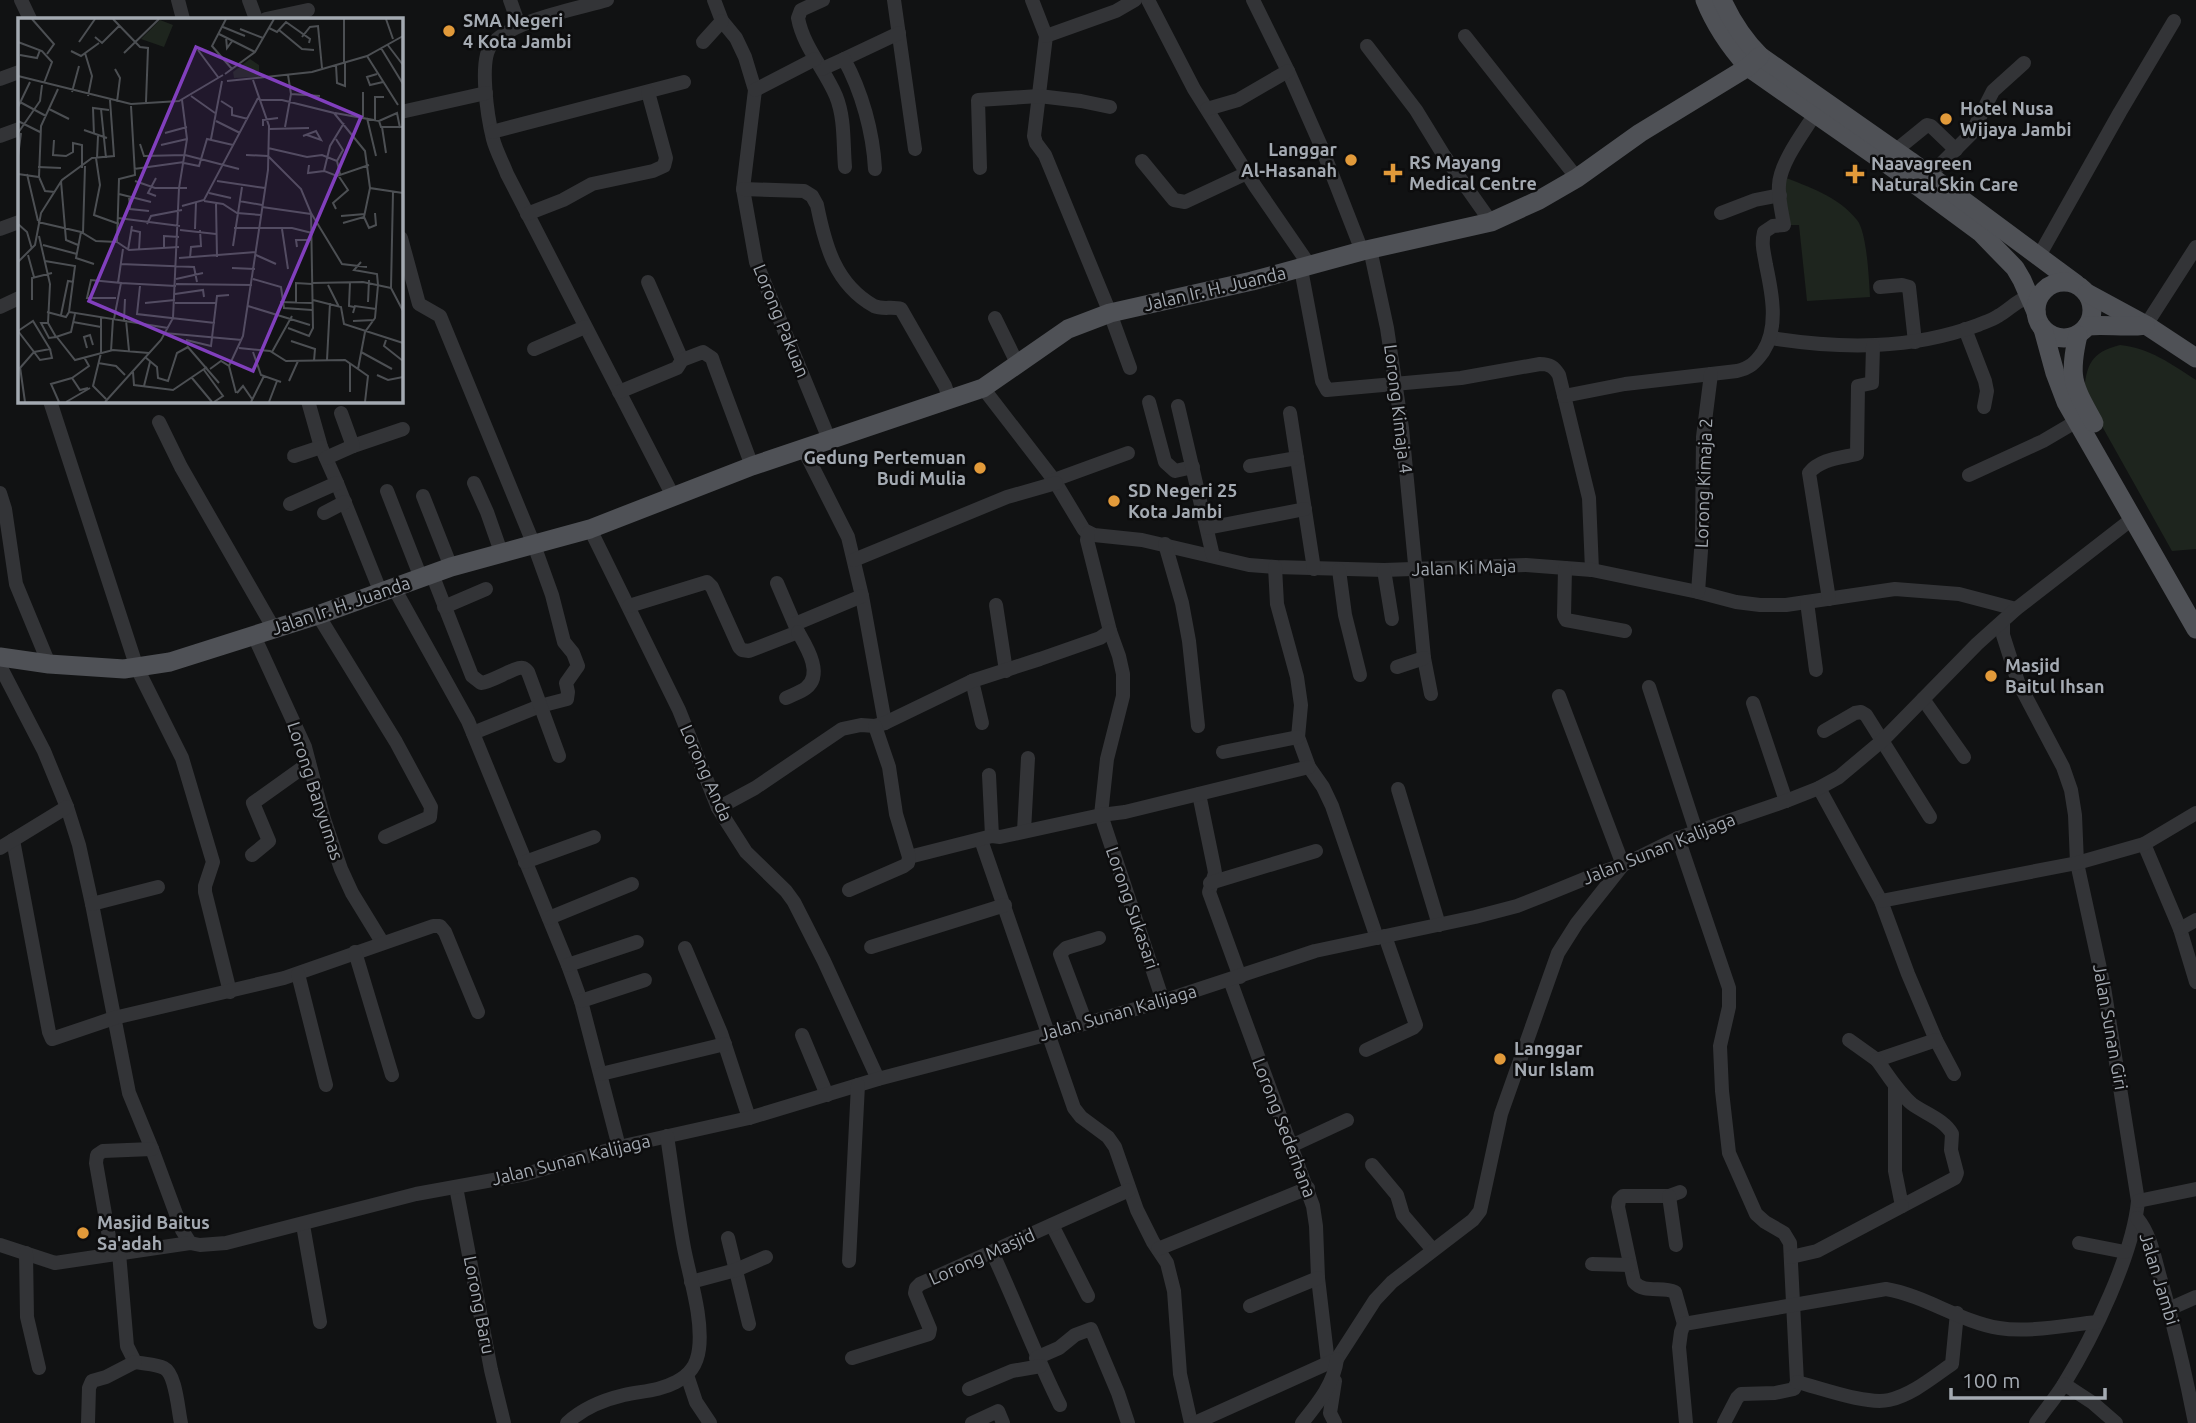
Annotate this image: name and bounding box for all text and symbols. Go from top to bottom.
place label: SMA Negeri 4 Kota Jambi [463,10,572,51]
inset map [18,18,402,402]
marker: SMA Negeri 4 Kota Jambi [441,23,457,39]
place label: Hotel Nusa Wijaya Jambi [1960,98,2072,139]
marker: Hotel Nusa Wijaya Jambi [1938,111,1954,127]
place label: Langgar Al-Hasanah [1241,139,1338,180]
marker: Langgar Al-Hasanah [1343,152,1359,168]
place label: RS Mayang Medical Centre [1409,152,1537,193]
place label: Naavagreen Natural Skin Care [1871,153,2018,194]
marker: RS Mayang Medical Centre [1383,163,1403,183]
marker: Naavagreen Natural Skin Care [1845,164,1865,184]
street label: Lorong Pakuan [750,261,814,380]
street label: Jalan Ir. H. Juanda [1142,262,1288,314]
street label: Lorong Kimaja 4 [1381,343,1417,475]
street label: Lorong Kimaja 2 [1691,418,1715,548]
place label: Gedung Pertemuan Budi Mulia [803,447,966,488]
marker: Gedung Pertemuan Budi Mulia [972,460,988,476]
place label: SD Negeri 25 Kota Jambi [1128,480,1237,521]
marker: SD Negeri 25 Kota Jambi [1106,493,1122,509]
street label: Jalan Ki Maja [1411,555,1517,579]
street label: Jalan Ir. H. Juanda [269,572,413,638]
place label: Masjid Baitul Ihsan [2005,655,2104,696]
marker: Masjid Baitul Ihsan [1983,668,1999,684]
street label: Lorong Banyumas [284,719,348,862]
street label: Lorong Anda [677,721,737,824]
street label: Jalan Sunan Kalijaga [1579,808,1738,888]
street label: Lorong Sukasari [1103,844,1163,971]
street label: Jalan Sunan Giri [2090,962,2132,1091]
street label: Jalan Sunan Kalijaga [1037,980,1199,1044]
place label: Langgar Nur Islam [1514,1038,1595,1079]
marker: Langgar Nur Islam [1492,1051,1508,1067]
street label: Lorong Sederhana [1249,1055,1321,1200]
street label: Jalan Sunan Kalijaga [489,1130,652,1188]
place label: Masjid Baitus Sa'adah [97,1212,210,1253]
street label: Lorong Masjid [926,1224,1038,1288]
marker: Masjid Baitus Sa'adah [75,1225,91,1241]
street label: Jalan Jambi [2136,1230,2183,1327]
street label: Lorong Baru [461,1254,499,1356]
scale bar [1951,1356,2105,1400]
text: 100 m [1962,1368,2020,1392]

